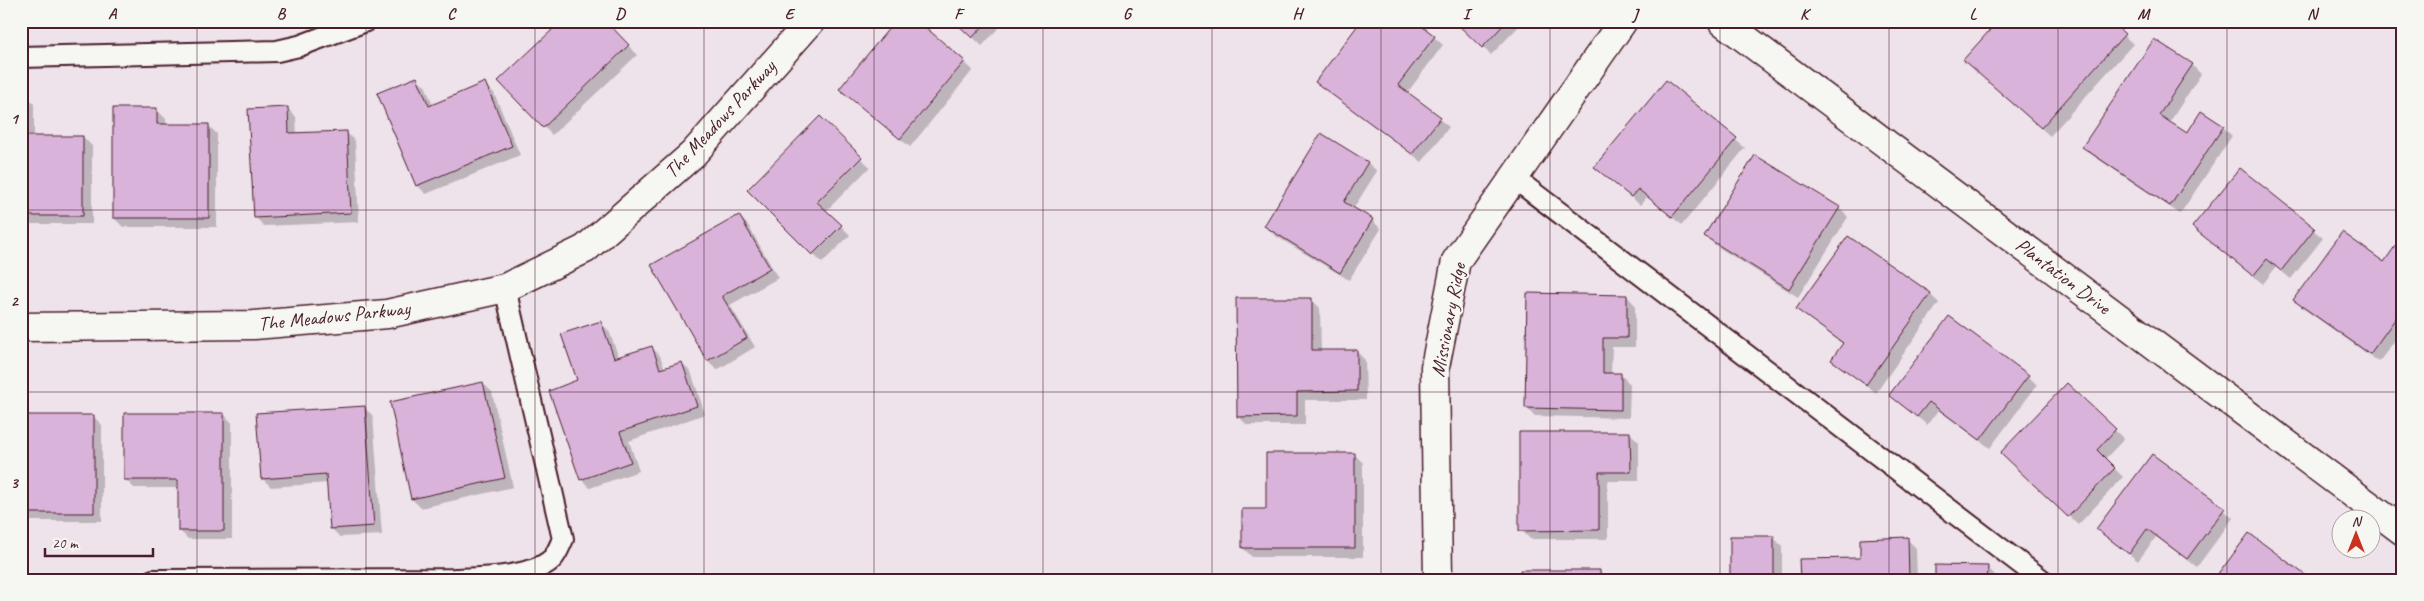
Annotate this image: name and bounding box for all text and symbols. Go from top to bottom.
text: A [108,4,118,24]
text: B [277,4,287,24]
text: C [447,4,457,24]
text: D [615,4,626,24]
text: E [785,4,796,24]
text: F [954,4,965,24]
text: G [1123,4,1133,24]
text: H [1292,4,1304,24]
text: I [1463,4,1473,24]
text: J [1631,4,1640,24]
text: K [1800,4,1812,24]
text: L [1970,4,1978,24]
text: M [2137,4,2151,24]
text: N [2307,4,2320,24]
street label: The Meadows Parkway [659,54,782,183]
text: 1 [10,109,19,129]
street label: Plantation Drive [2011,232,2116,321]
street label: Missionary Ridge [1425,260,1472,379]
text: 2 [10,291,19,311]
street label: The Meadows Parkway [257,295,412,336]
text: 3 [10,473,19,493]
north arrow [2332,508,2382,558]
text: N [2352,513,2363,530]
scale bar [45,526,152,558]
text: 20 m [52,534,79,553]

